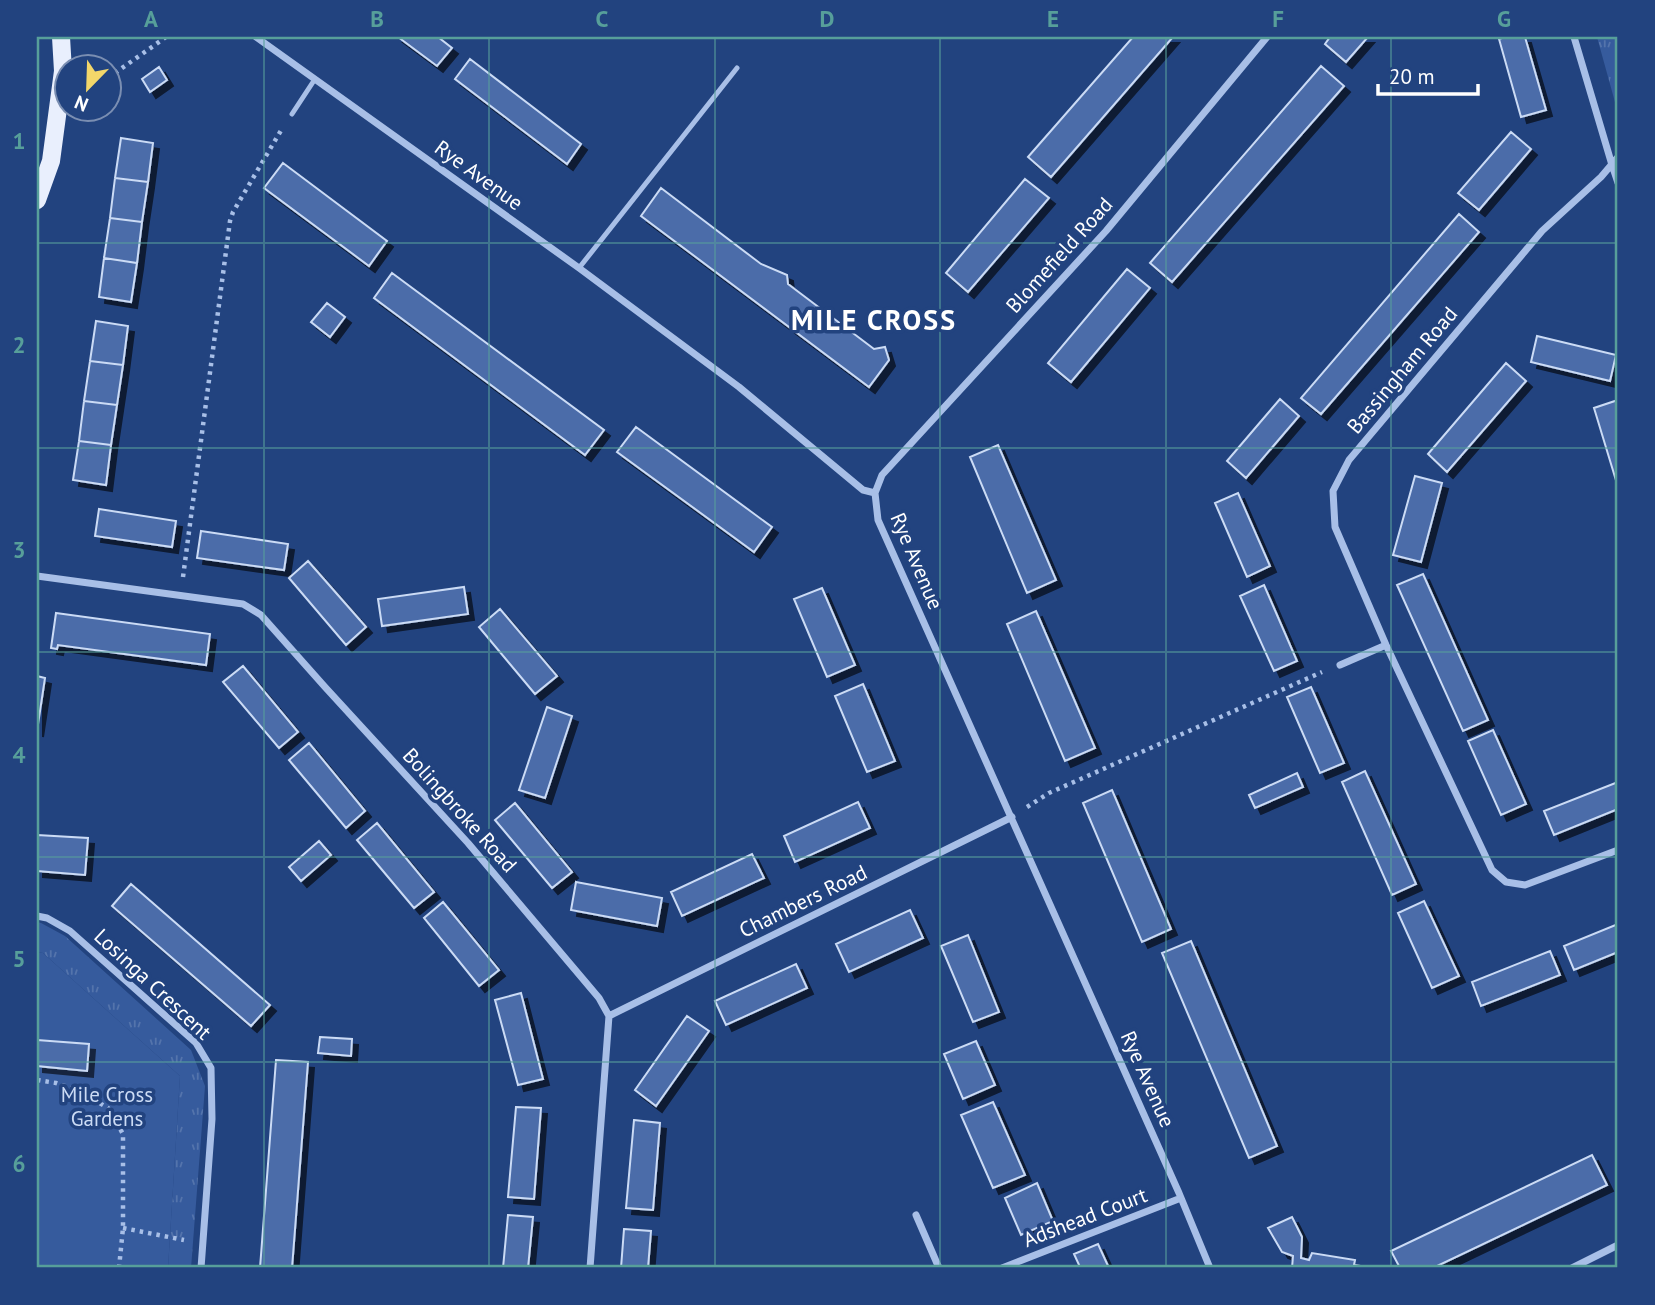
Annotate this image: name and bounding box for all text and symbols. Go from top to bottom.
text: A [144,4,158,33]
text: B [370,4,384,33]
text: C [596,4,609,33]
text: D [820,4,834,33]
text: E [1047,4,1059,33]
text: F [1272,4,1284,33]
text: G [1497,4,1511,33]
north arrow [52,52,122,122]
scale bar [1378,52,1478,96]
text: 20 m [1389,63,1435,90]
text: N [71,90,92,117]
text: 1 [12,126,26,155]
street label: Rye Avenue [430,134,528,216]
street label: Blomefield Road [1000,191,1118,319]
district label: MILE CROSS [791,301,957,338]
street label: Bassingham Road [1341,301,1463,439]
text: 2 [12,330,26,359]
street label: Rye Avenue [885,509,949,613]
text: 3 [12,535,26,564]
text: 4 [12,740,26,769]
street label: Bolingbroke Road [397,742,523,878]
street label: Chambers Road [735,858,871,944]
street label: Losinga Crescent [89,923,217,1045]
text: 5 [12,944,26,973]
street label: Rye Avenue [1115,1027,1181,1131]
park label: Mile Cross Gardens [61,1081,153,1132]
text: 6 [12,1149,26,1178]
street label: Adshead Court [1019,1181,1151,1253]

